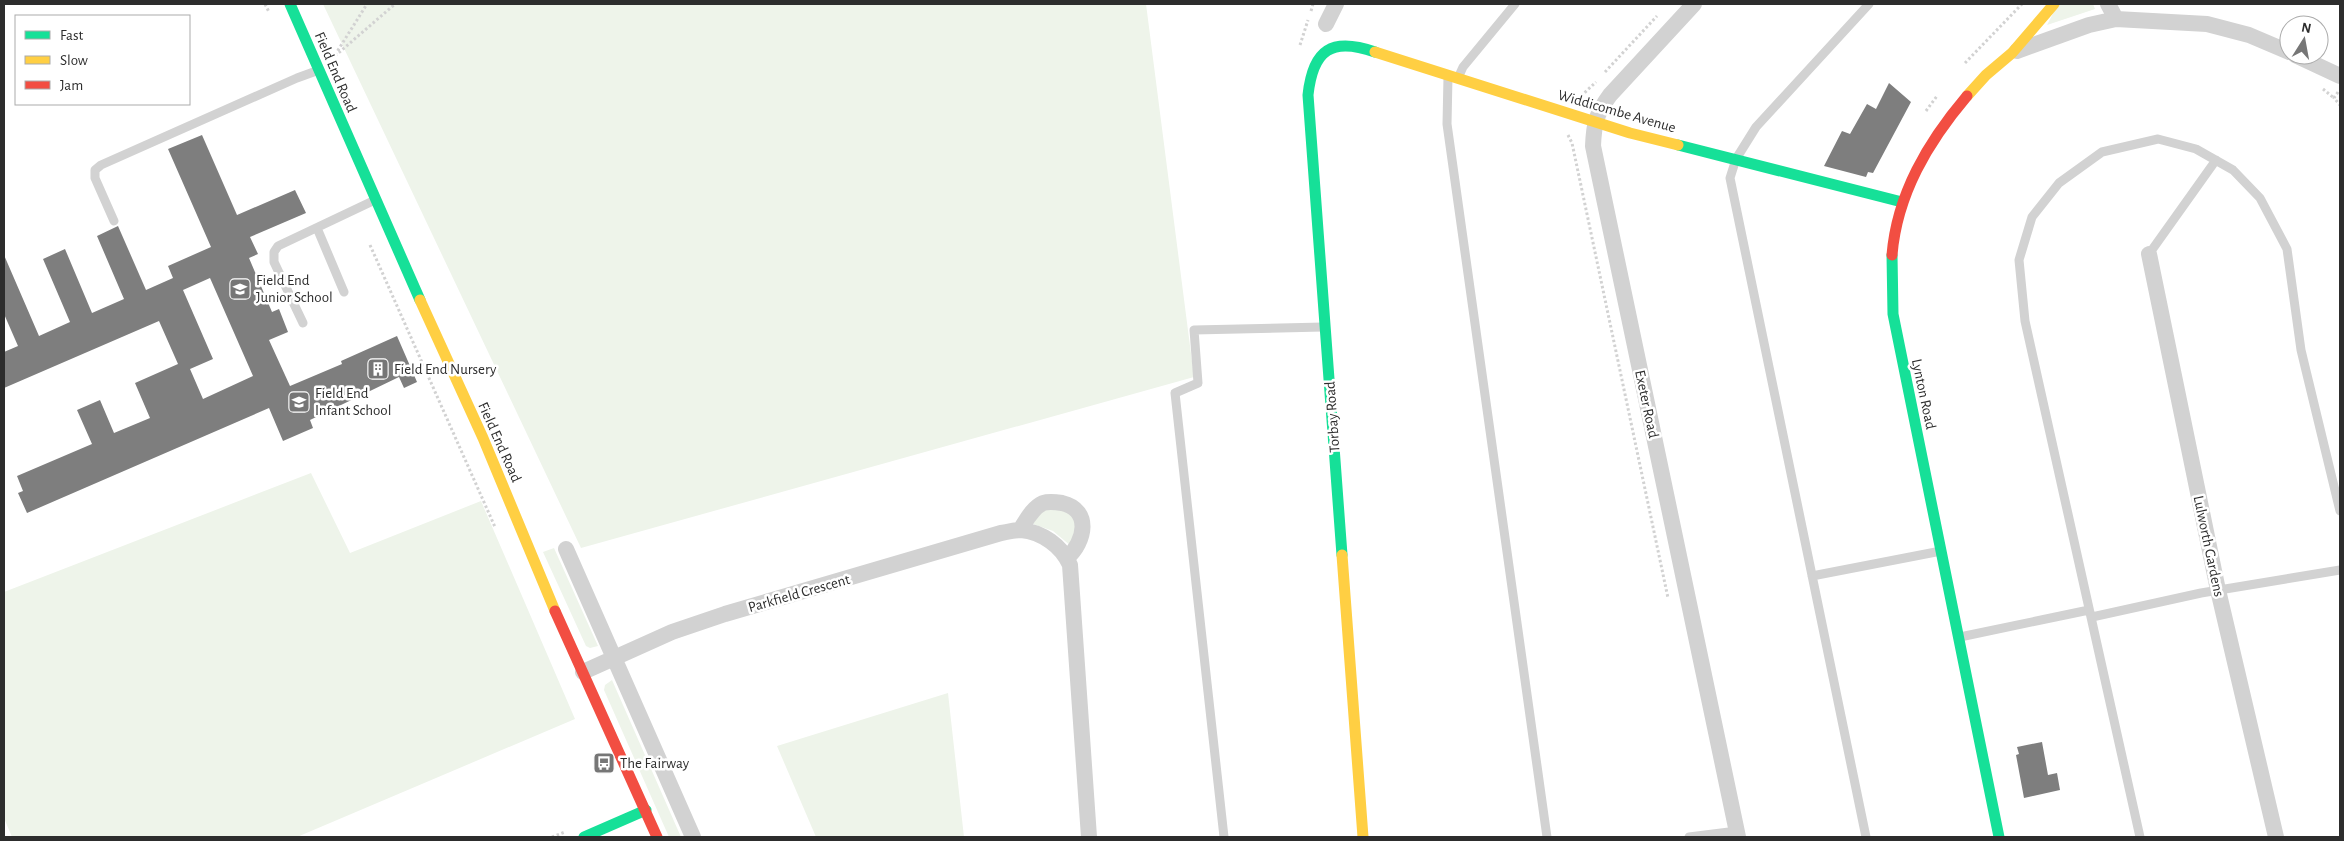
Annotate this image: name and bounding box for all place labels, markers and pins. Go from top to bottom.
place label: Field End Junior School [256,273,333,305]
school or university icon: Field End Junior School [228,277,252,301]
building icon: Field End Nursery [366,357,390,381]
place label: Field End Nursery [394,362,497,377]
place label: Field End Infant School [315,386,391,418]
school or university icon: Field End Infant School [287,390,311,414]
bus stop icon: The Fairway [592,751,616,775]
place label: The Fairway [620,756,690,771]

